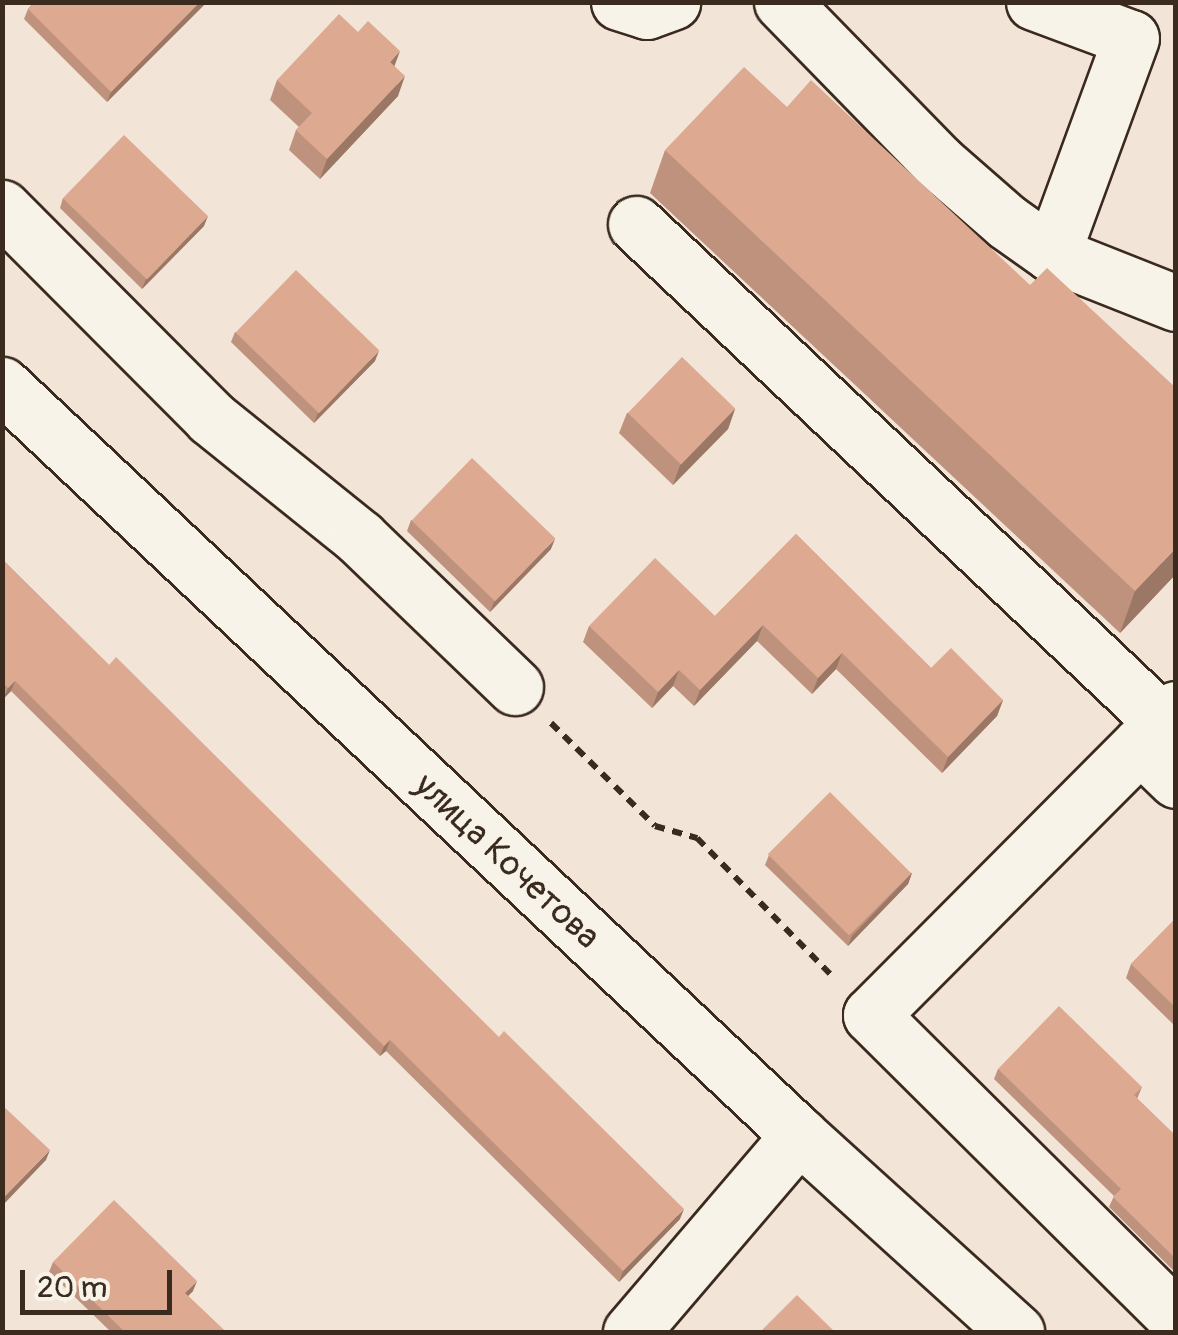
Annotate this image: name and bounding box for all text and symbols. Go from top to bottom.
street label: улица Кочетова [405,764,609,958]
scale bar [25,1250,178,1312]
text: 20 m [37,1269,107,1306]

